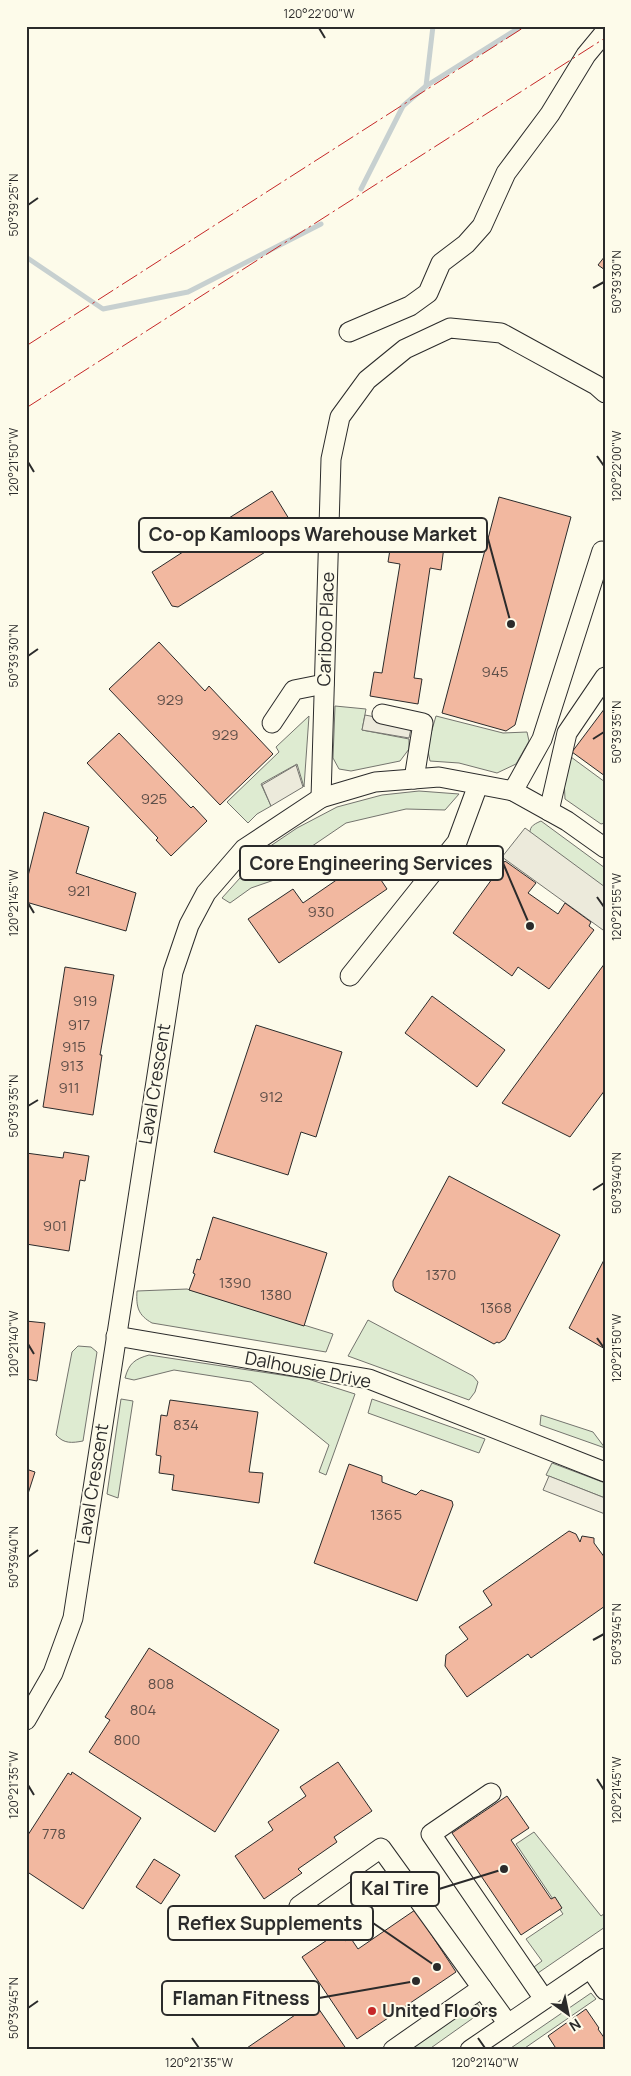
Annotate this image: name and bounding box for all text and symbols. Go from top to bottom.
text: 120°22'00"W [283,5,355,22]
text: 50°39'25"N [5,174,22,236]
text: 50°39'30"N [608,250,625,314]
text: 120°21'50"W [5,427,22,496]
text: 120°22'00"W [608,430,625,502]
callout: Co-op Kamloops Warehouse Market [139,518,487,552]
text: Co-op Kamloops Warehouse Market [149,521,477,547]
street label: Cariboo Place [311,571,339,687]
text: 50°39'30"N [5,624,22,688]
house number: 945 [482,661,508,682]
house number: 929 [156,689,184,710]
text: 50°39'35"N [608,701,625,763]
house number: 929 [211,724,239,745]
house number: 925 [141,788,167,809]
callout: Core Engineering Services [240,846,503,880]
text: Core Engineering Services [249,850,493,876]
text: 120°21'45"W [5,869,22,936]
text: 120°21'55"W [608,872,625,941]
house number: 921 [67,880,91,901]
house number: 930 [308,901,334,922]
house number: 919 [73,990,97,1011]
house number: 917 [68,1014,90,1035]
street label: Laval Crescent [133,1022,175,1146]
house number: 915 [62,1036,86,1057]
house number: 913 [60,1055,84,1076]
text: 50°39'35"N [5,1075,22,1137]
house number: 911 [58,1077,80,1098]
house number: 912 [259,1086,283,1107]
text: 50°39'40"N [608,1152,625,1214]
house number: 901 [43,1215,67,1236]
house number: 1370 [426,1264,456,1285]
house number: 1390 [219,1272,251,1293]
house number: 1380 [260,1284,292,1305]
house number: 1368 [480,1297,512,1318]
text: 120°21'40"W [5,1310,22,1378]
text: 120°21'50"W [608,1313,625,1382]
street label: Dalhousie Drive [243,1345,373,1393]
house number: 834 [173,1414,199,1435]
street label: Laval Crescent [71,1422,113,1546]
house number: 1365 [370,1504,402,1525]
text: 50°39'40"N [5,1526,22,1588]
text: 50°39'45"N [608,1603,625,1665]
house number: 808 [148,1673,174,1694]
house number: 804 [130,1699,157,1720]
house number: 800 [113,1729,141,1750]
text: 120°21'35"W [5,1750,22,1819]
text: 120°21'45"W [608,1756,625,1823]
house number: 778 [42,1823,66,1844]
callout: Kal Tire [351,1872,439,1906]
text: Kal Tire [361,1875,429,1901]
callout: Reflex Supplements [168,1906,373,1940]
text: Reflex Supplements [177,1910,363,1936]
text: 50°39'45"N [5,1977,22,2039]
callout: Flaman Fitness [162,1981,319,2015]
text: Flaman Fitness [172,1985,310,2011]
north arrow [544,1988,594,2038]
place label: United Floors [382,1998,498,2022]
marker: United Floors [366,2005,378,2017]
text: N [566,2015,585,2036]
text: 120°21'35"W [165,2054,234,2071]
text: 120°21'40"W [451,2054,519,2071]

